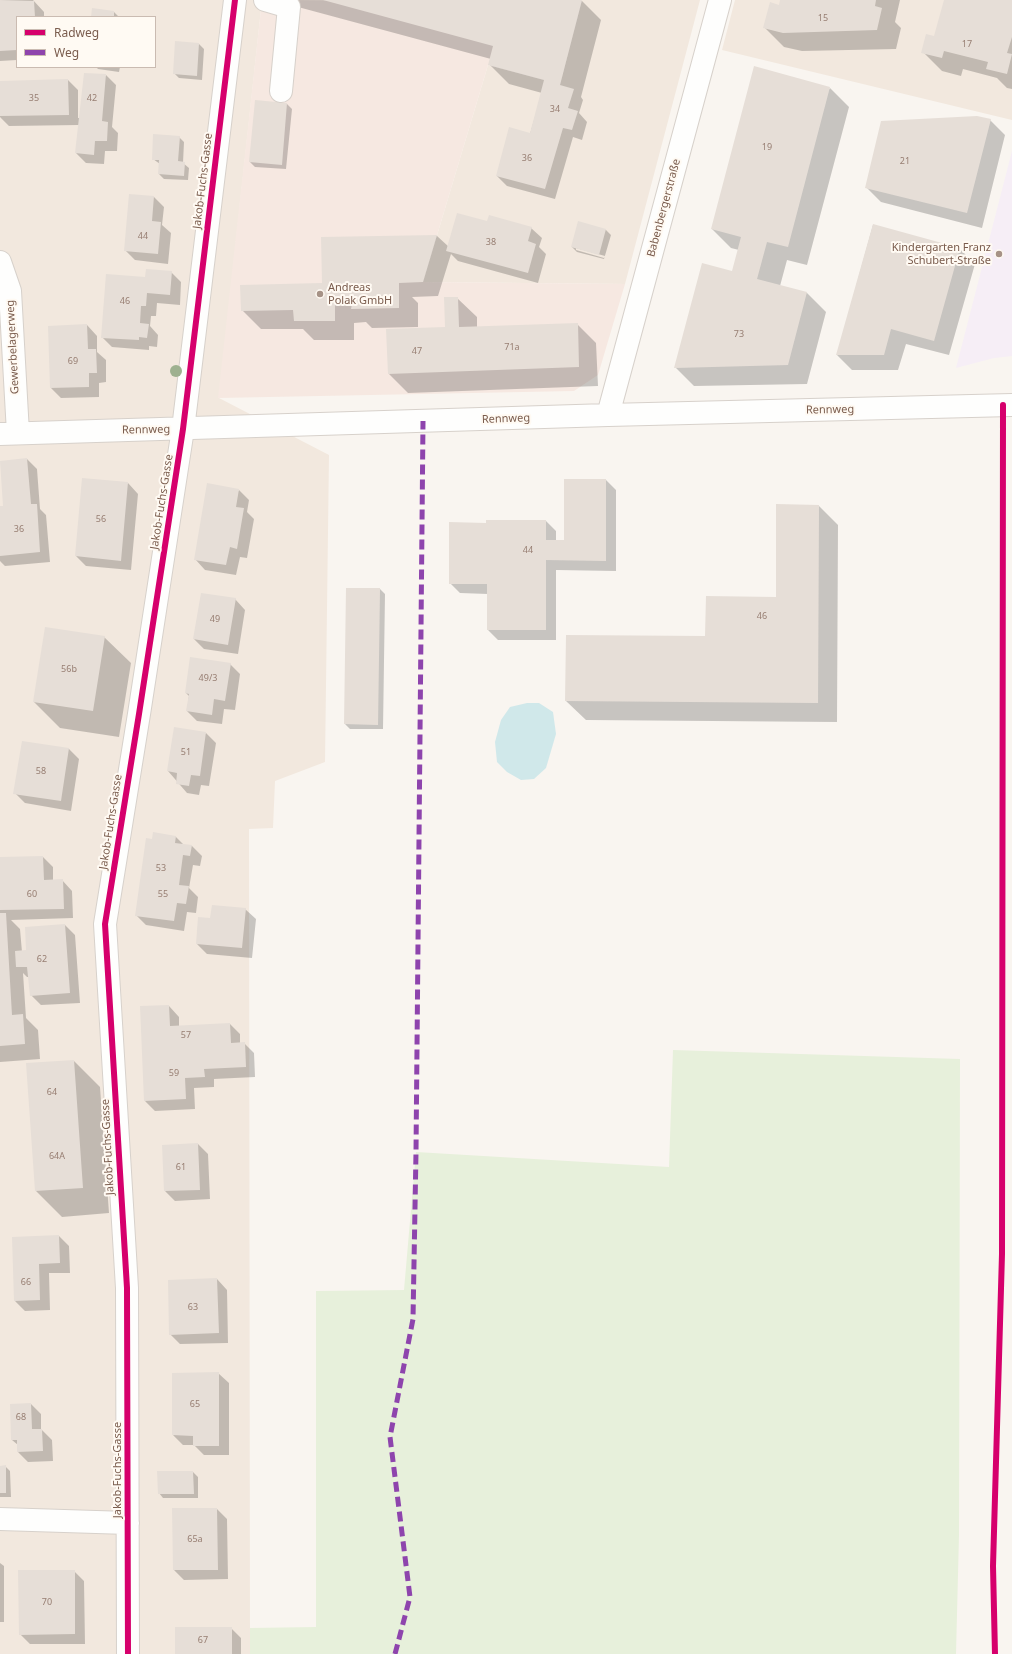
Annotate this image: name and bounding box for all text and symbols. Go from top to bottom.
house number: 15 [818,13,828,23]
legend [16,16,156,68]
text: Radweg [54,24,99,41]
house number: 17 [962,39,972,49]
text: Weg [54,44,79,61]
house number: 35 [29,93,39,103]
house number: 42 [87,93,97,103]
house number: 34 [550,104,560,114]
street label: Jakob-Fuchs-Gasse [191,132,215,230]
house number: 19 [762,142,772,152]
house number: 36 [522,153,532,163]
house number: 21 [900,156,910,166]
street label: Babenbergerstraße [645,158,683,258]
house number: 44 [138,231,148,241]
house number: 38 [486,237,496,247]
place label: Kindergarten Franz Schubert-Straße [892,241,991,267]
marker: Kindergarten Franz Schubert-Straße [994,249,1004,259]
place label: Andreas Polak GmbH [328,281,392,307]
marker: Andreas Polak GmbH [315,289,325,299]
house number: 46 [120,296,130,306]
street label: Gewerbelagerweg [4,299,22,395]
house number: 73 [734,329,744,339]
house number: 71a [504,342,520,352]
house number: 47 [412,346,422,356]
house number: 69 [68,356,78,366]
street label: Rennweg [806,403,854,417]
street label: Rennweg [482,412,530,426]
street label: Rennweg [122,423,170,437]
street label: Jakob-Fuchs-Gasse [148,453,176,551]
house number: 56 [96,514,106,524]
house number: 36 [14,524,24,534]
house number: 44 [523,545,533,555]
house number: 46 [757,611,767,621]
house number: 49 [210,614,220,624]
house number: 56b [61,664,77,674]
house number: 49/3 [199,673,217,683]
house number: 51 [181,747,191,757]
house number: 58 [36,766,46,776]
street label: Jakob-Fuchs-Gasse [97,773,125,871]
house number: 53 [156,863,166,873]
house number: 60 [27,889,37,899]
house number: 55 [158,889,168,899]
house number: 62 [37,954,47,964]
house number: 57 [181,1030,191,1040]
house number: 59 [169,1068,179,1078]
house number: 64 [47,1087,57,1097]
street label: Jakob-Fuchs-Gasse [99,1099,117,1195]
house number: 64A [49,1151,65,1161]
house number: 61 [176,1162,186,1172]
house number: 66 [21,1277,31,1287]
house number: 63 [188,1302,198,1312]
house number: 65 [190,1399,200,1409]
house number: 68 [16,1412,26,1422]
street label: Jakob-Fuchs-Gasse [111,1422,125,1518]
house number: 65a [187,1534,203,1544]
house number: 70 [42,1597,52,1607]
house number: 67 [198,1635,208,1645]

